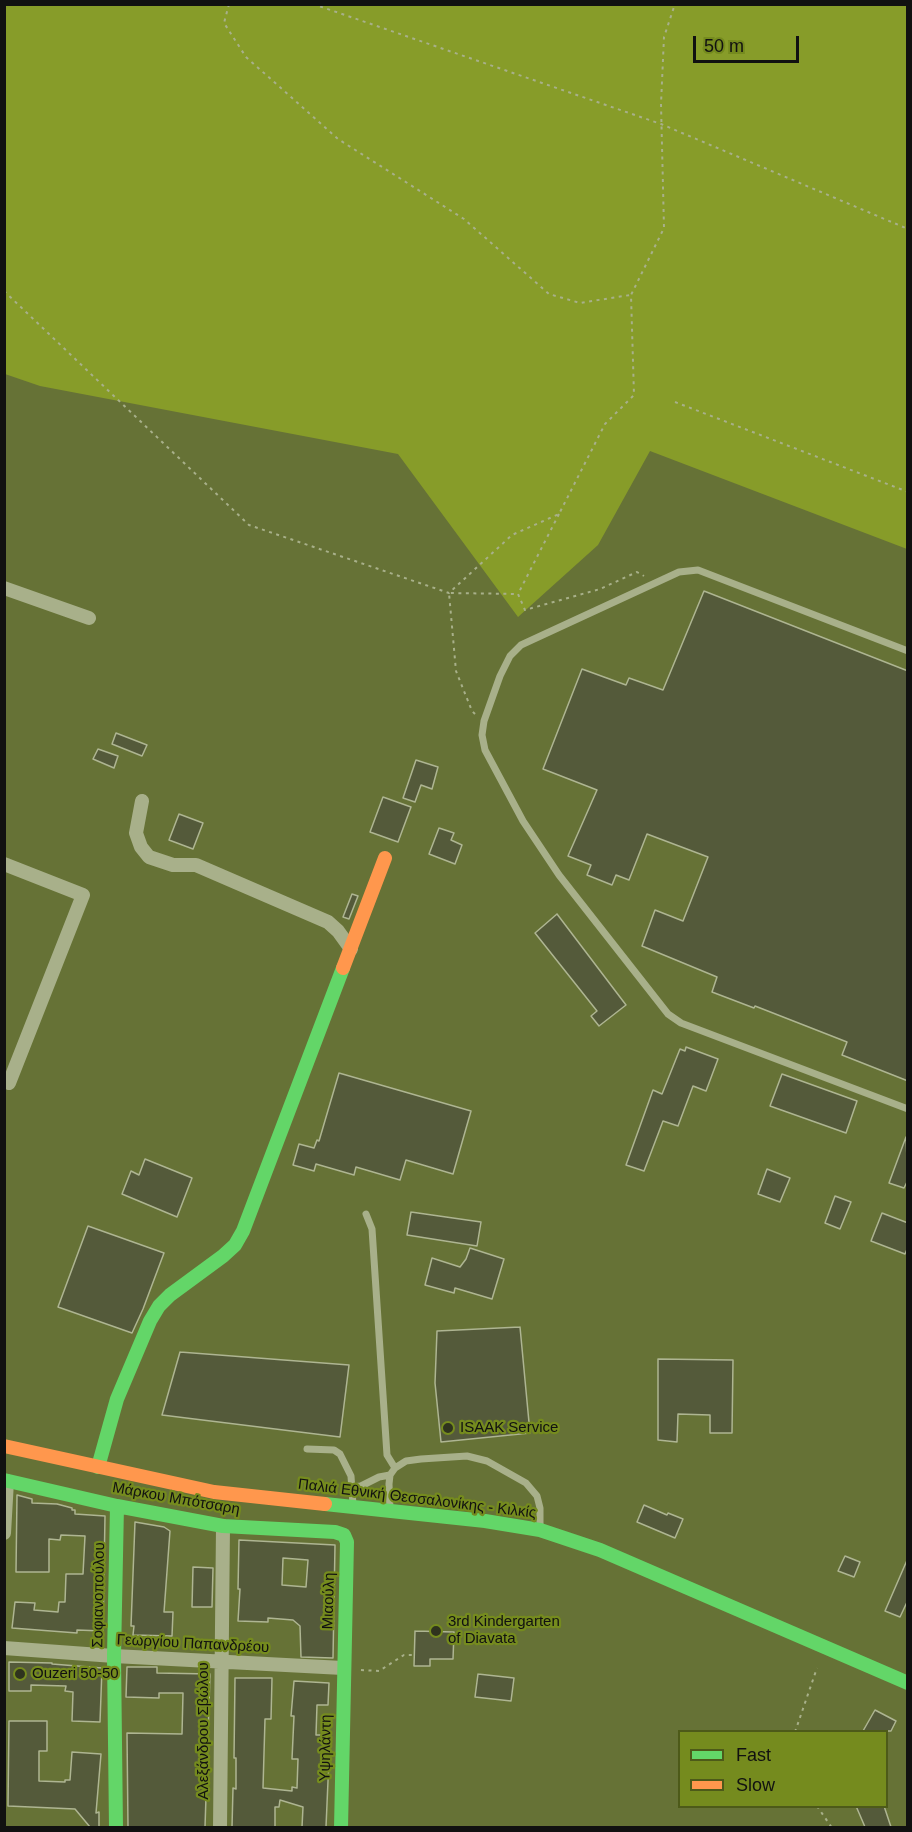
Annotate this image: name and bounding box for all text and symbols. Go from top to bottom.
scale bar [696,24,802,62]
text: 50 m [704,36,744,56]
place label: ISAAK Service [460,1419,558,1437]
marker: ISAAK Service [441,1421,455,1435]
street label: Παλιά Εθνική Θεσσαλονίκης - Κιλκίς [297,1475,537,1523]
street label: Μάρκου Μπότσαρη [111,1479,241,1519]
street label: Σοφιανοπούλου [89,1542,109,1648]
street label: Μιαούλη [319,1572,339,1630]
place label: 3rd Kindergarten of Diavata [448,1613,560,1648]
marker: 3rd Kindergarten of Diavata [429,1624,443,1638]
street label: Γεωργίου Παπανδρέου [116,1631,270,1657]
street label: Αλεξάνδρου Σβώλου [195,1662,213,1800]
place label: Ouzeri 50-50 [32,1665,119,1683]
marker: Ouzeri 50-50 [13,1667,27,1681]
street label: Υψηλάντη [316,1714,336,1782]
legend [678,1730,888,1808]
text: Fast [736,1745,771,1765]
text: Slow [736,1775,775,1795]

